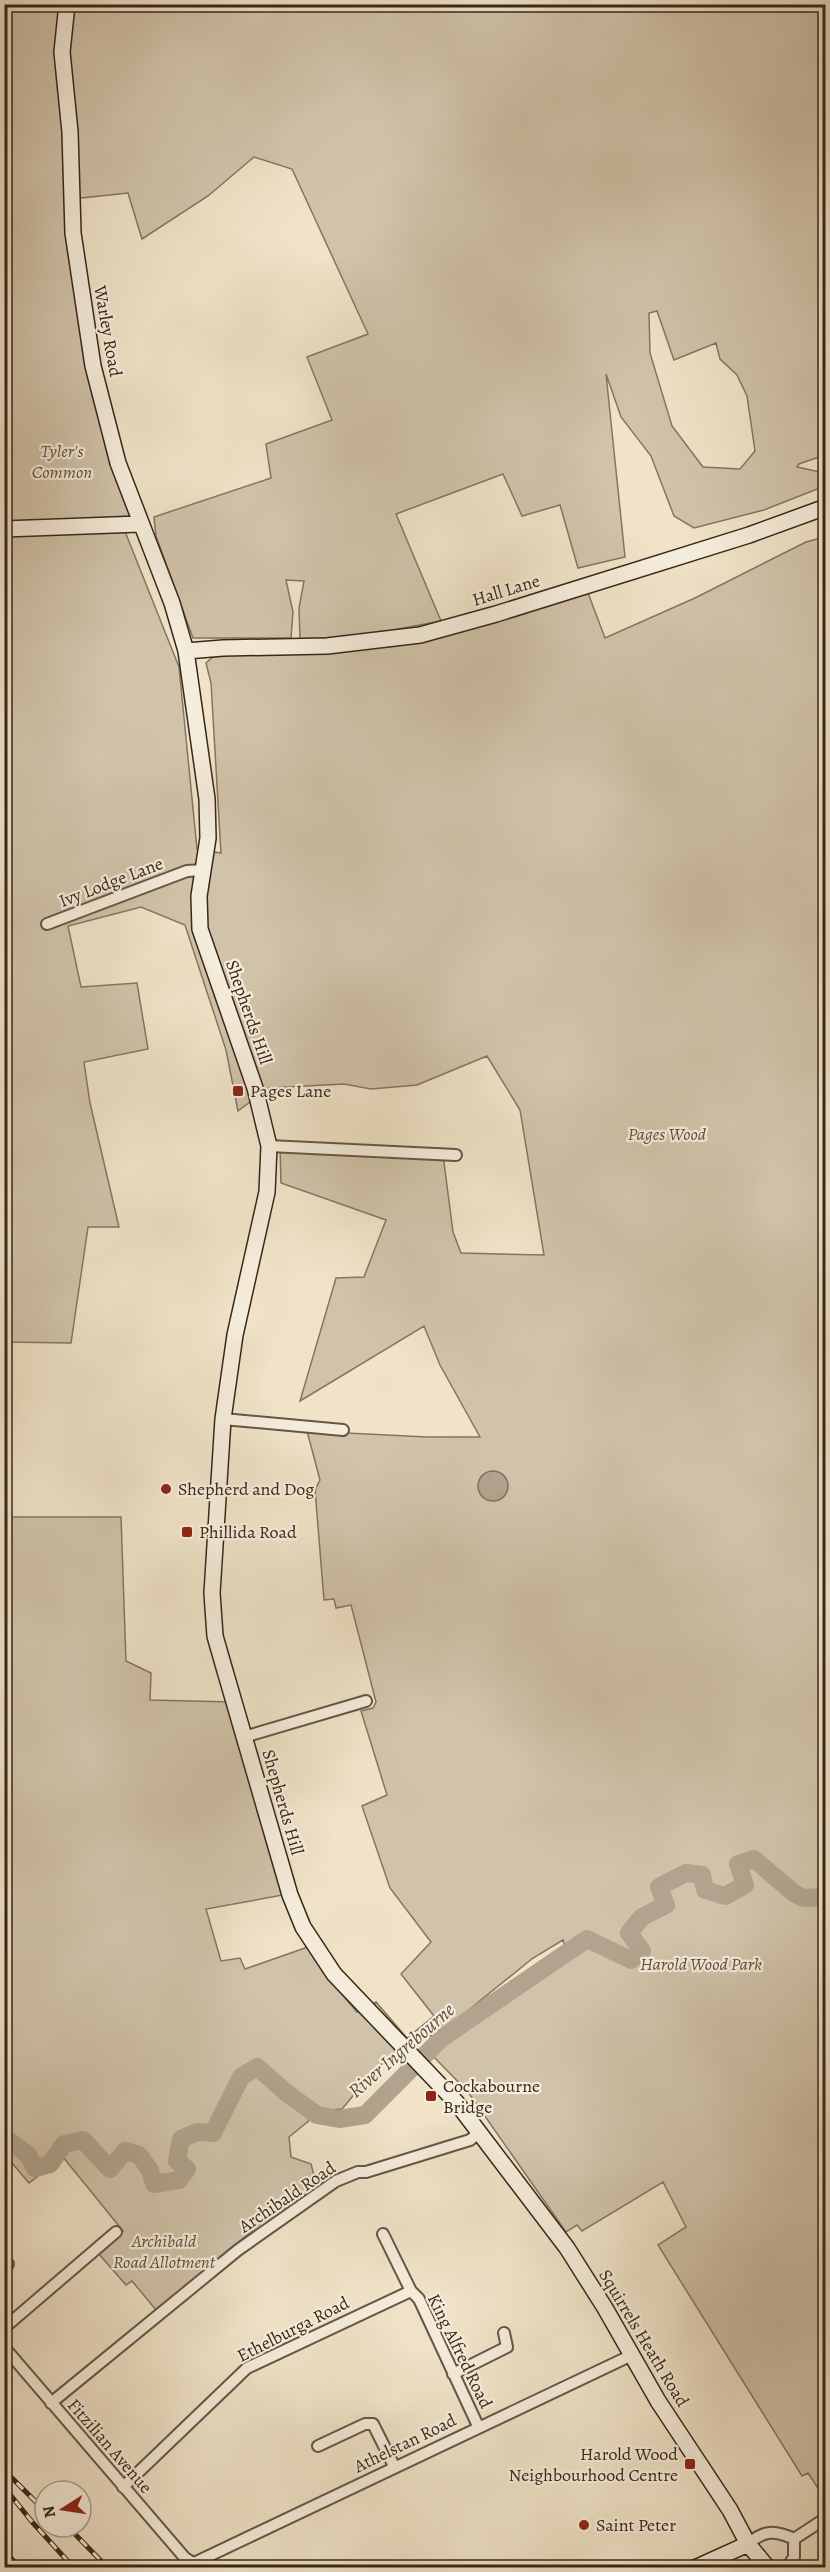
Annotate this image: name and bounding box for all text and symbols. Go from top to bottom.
street label: Warley Road [88,283,128,379]
park label: Tyler's Common [32,439,92,484]
street label: Hall Lane [469,568,543,612]
street label: Ivy Lodge Lane [56,851,166,913]
street label: Shepherds Hill [220,957,278,1068]
place label: Pages Lane [250,1079,331,1103]
marker: Pages Lane [231,1084,245,1098]
park label: Pages Wood [628,1122,707,1146]
place label: Shepherd and Dog [178,1477,314,1501]
marker: Shepherd and Dog [159,1482,173,1496]
place label: Phillida Road [199,1520,297,1544]
marker: Phillida Road [180,1525,194,1539]
street label: Shepherds Hill [256,1746,310,1858]
park label: Harold Wood Park [640,1952,762,1976]
water label: River Ingrebourne [342,1997,460,2104]
place label: Cockabourne Bridge [443,2074,540,2119]
marker: Cockabourne Bridge [424,2089,438,2103]
street label: Archibald Road [233,2156,340,2239]
park label: Archibald Road Allotment [113,2229,216,2274]
street label: Squirrels Heath Road [593,2265,695,2411]
street label: Ethelburga Road [233,2290,353,2368]
street label: King Alfred Road [422,2290,498,2413]
street label: Fitzilian Avenue [62,2394,158,2498]
street label: Athelstan Road [349,2408,460,2479]
place label: Harold Wood Neighbourhood Centre [509,2442,678,2487]
marker: Harold Wood Neighbourhood Centre [683,2457,697,2471]
north arrow [33,2479,93,2539]
text: N [37,2504,61,2520]
place label: Saint Peter [596,2513,676,2537]
marker: Saint Peter [577,2518,591,2532]

